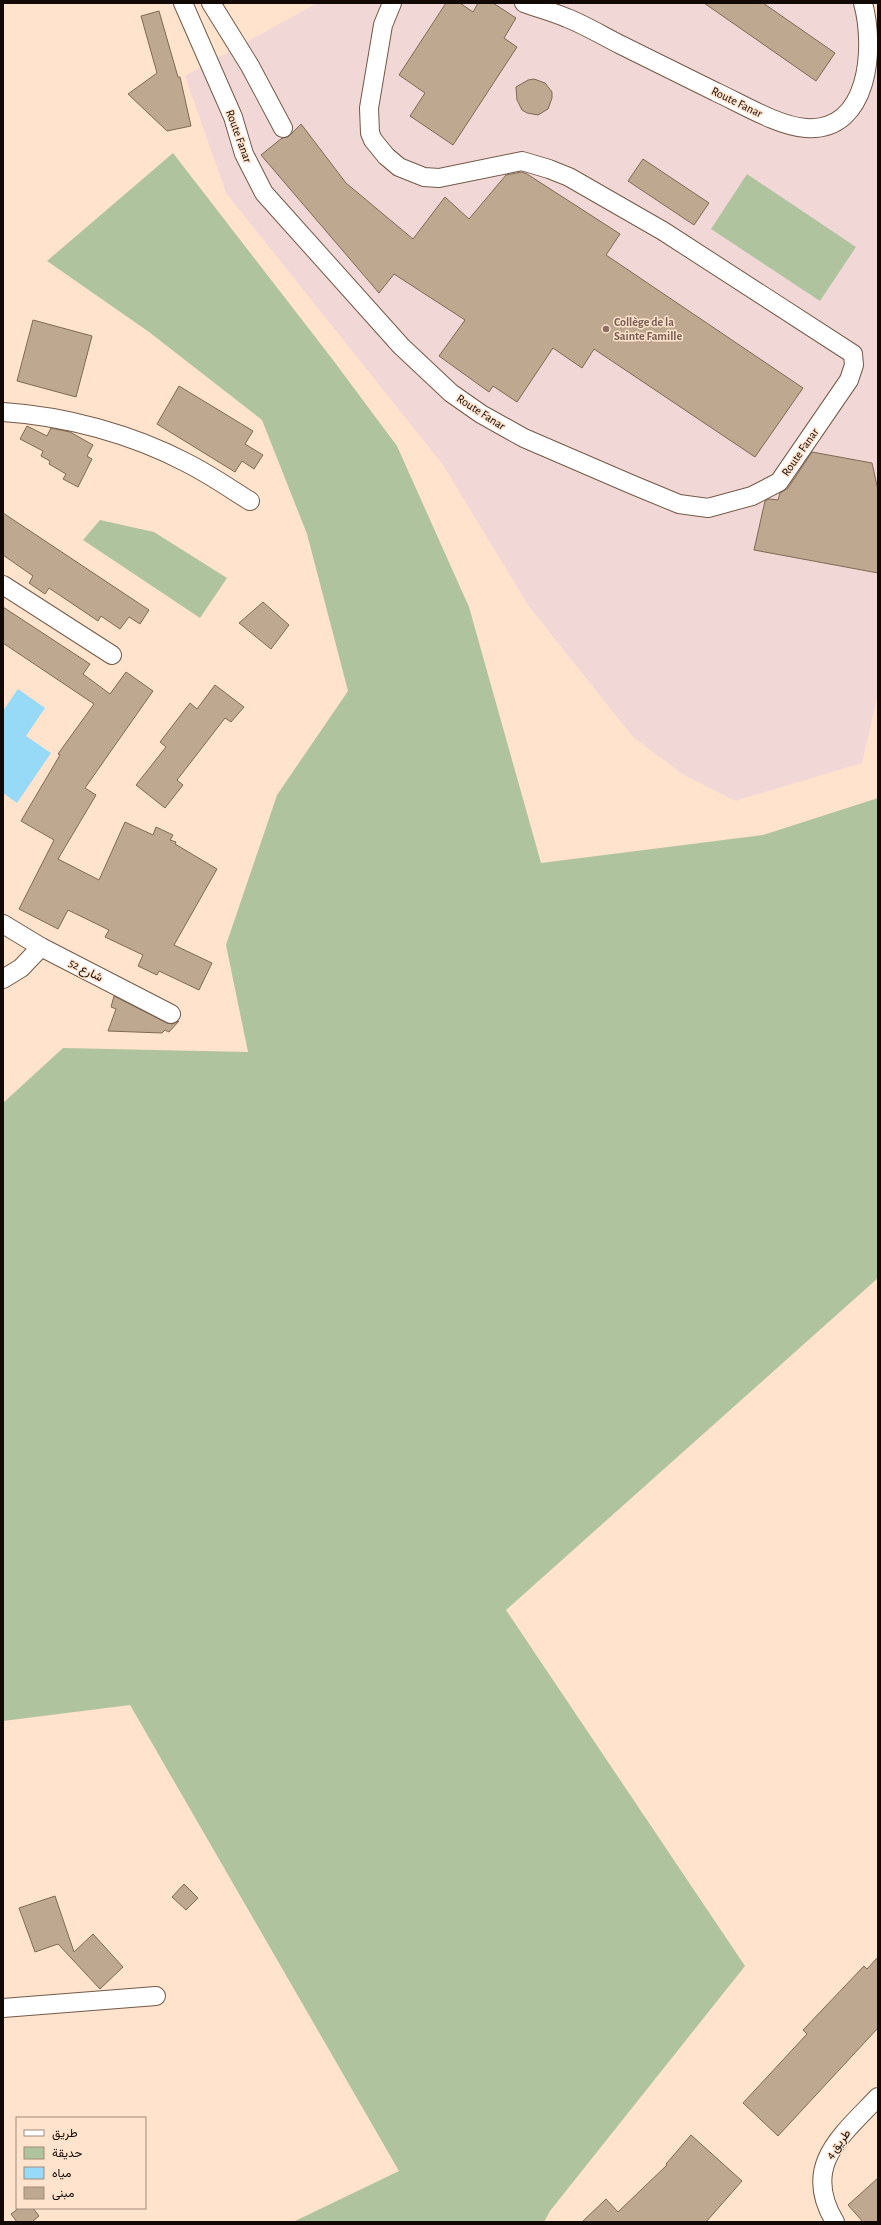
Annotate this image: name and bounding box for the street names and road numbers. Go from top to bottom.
street label: Route Fanar [710,85,765,120]
street label: Route Fanar [224,108,254,164]
street label: Route Fanar [455,392,508,432]
street label: Route Fanar [779,426,821,478]
street label: شارع 52 [66,956,105,986]
street label: طريق 4 [823,2127,854,2162]

